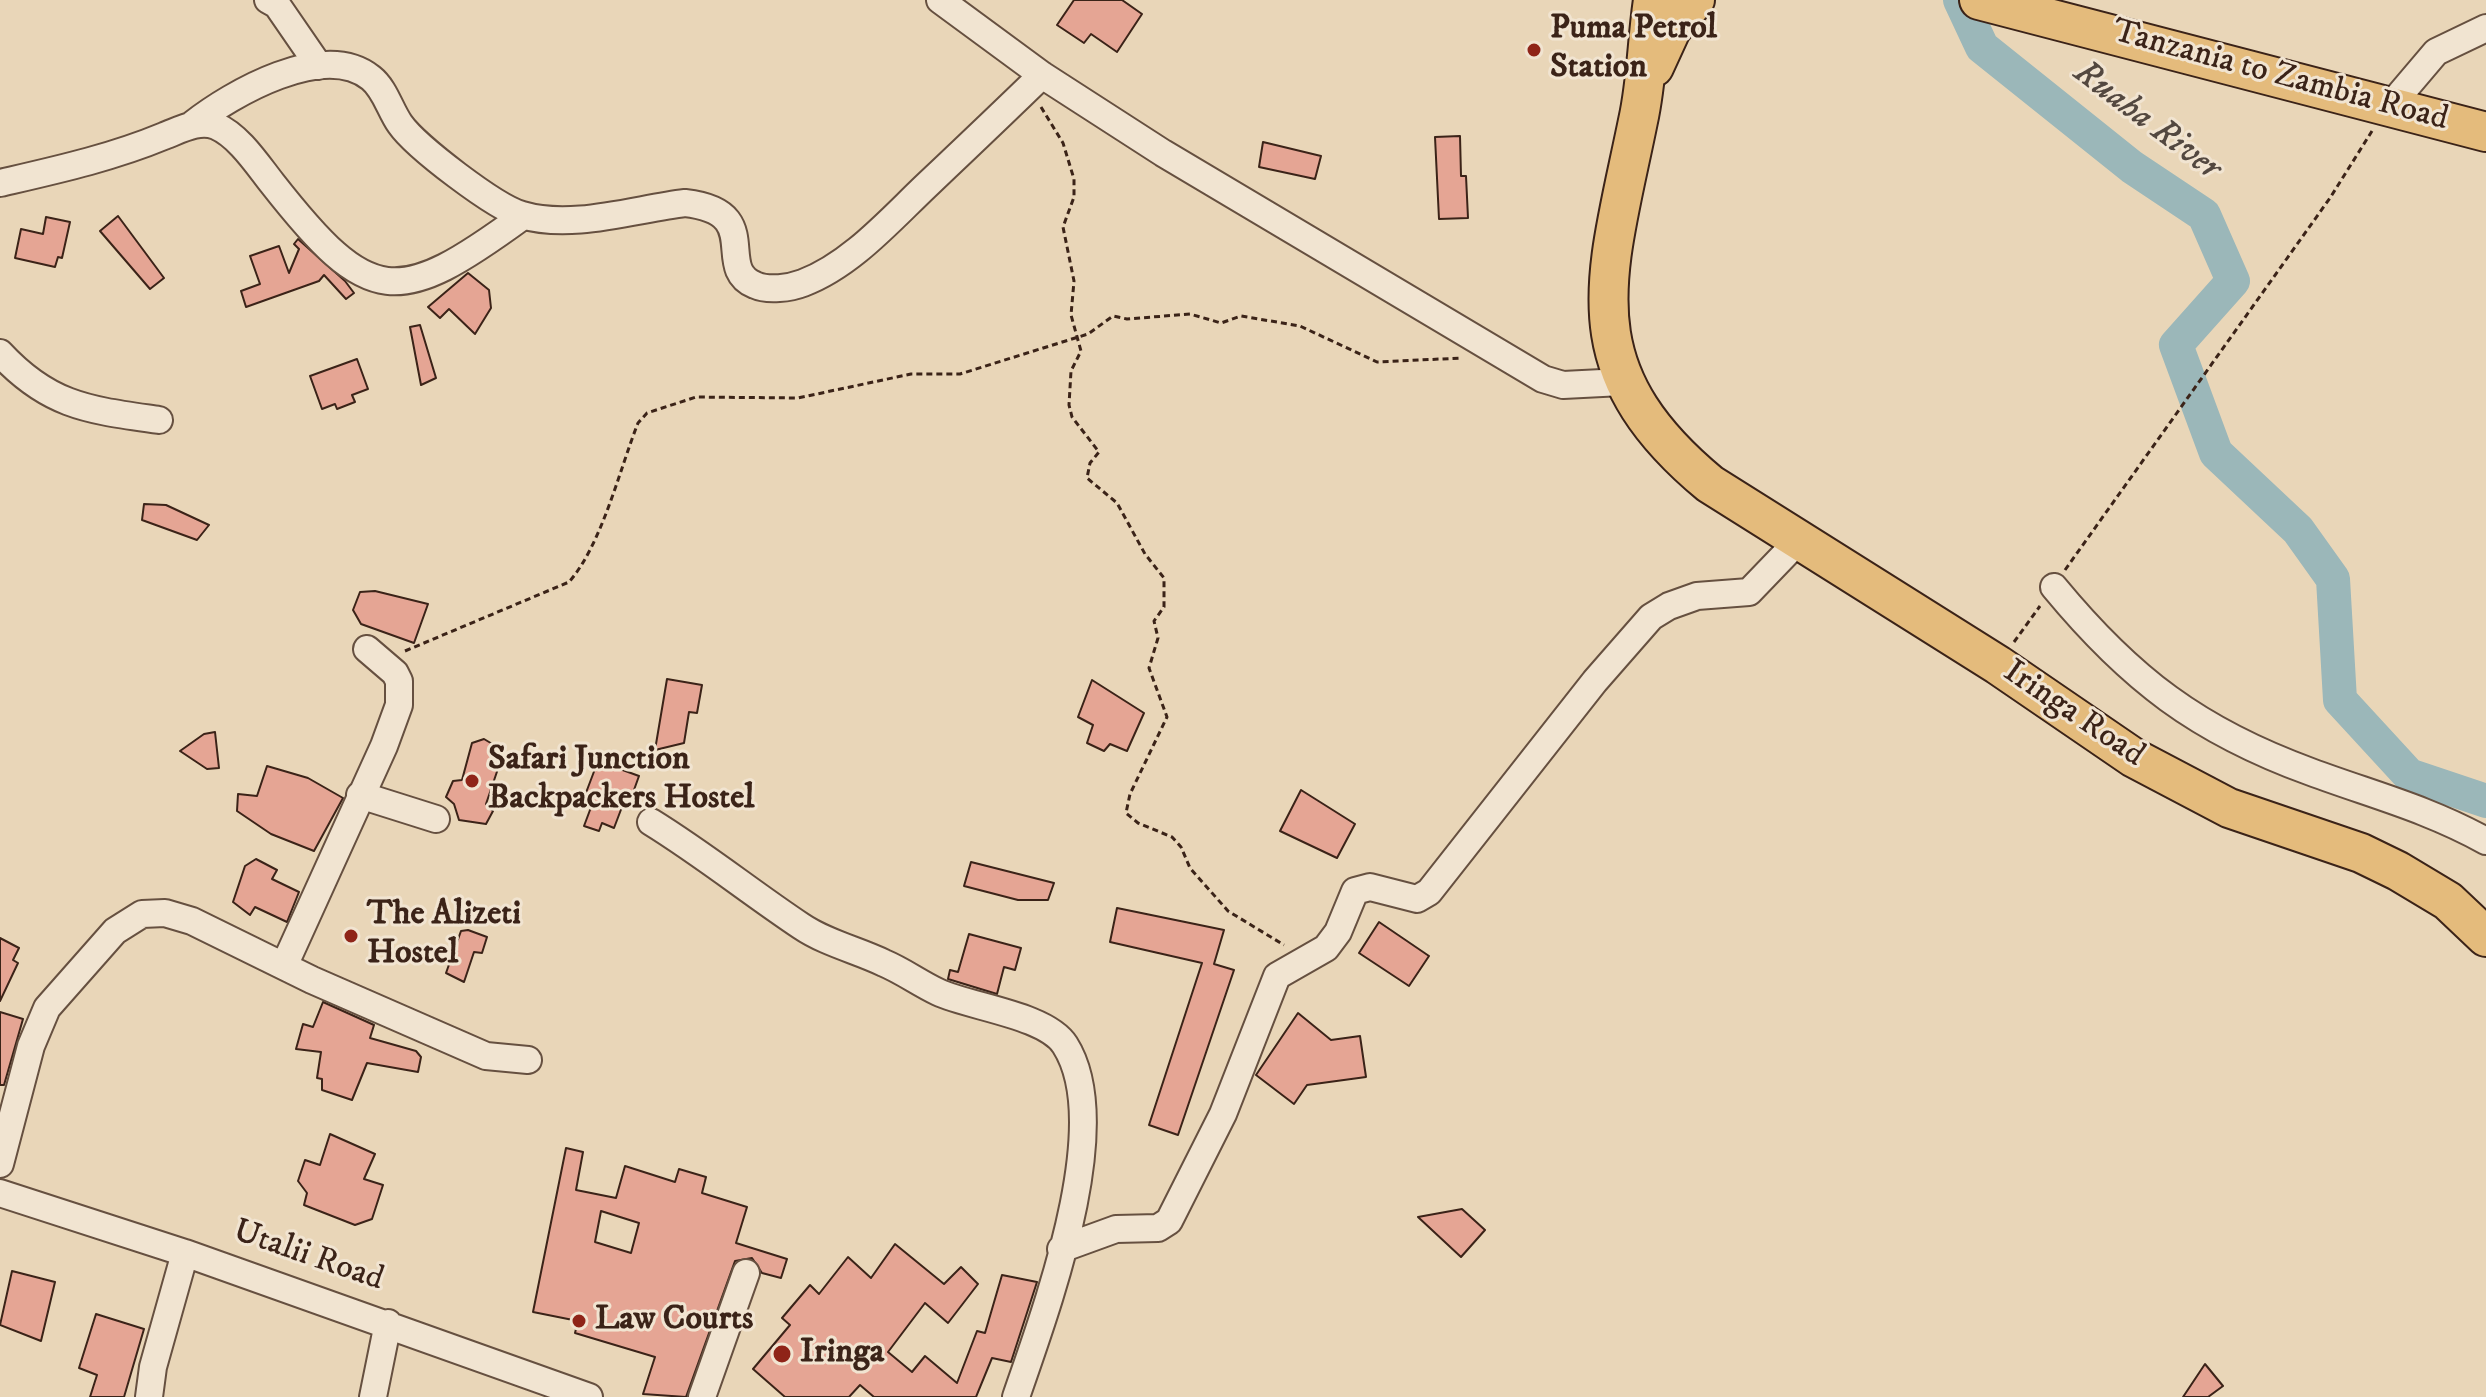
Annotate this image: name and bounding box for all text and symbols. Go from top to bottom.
place label: Puma Petrol Station [1550,10,1717,90]
street label: Tanzania to Zambia Road [2108,13,2452,141]
marker: Puma Petrol Station [1525,41,1543,59]
water label: Ruaha River [2064,53,2228,191]
street label: Iringa Road [1994,653,2152,777]
place label: Safari Junction Backpackers Hostel [488,741,754,820]
marker: Safari Junction Backpackers Hostel [463,772,481,790]
place label: The Alizeti Hostel [367,896,521,976]
marker: The Alizeti Hostel [342,927,360,945]
street label: Utalii Road [227,1212,389,1302]
place label: Law Courts [595,1301,753,1341]
marker: Law Courts [570,1312,588,1330]
place label: Iringa [800,1334,884,1374]
marker: Iringa [771,1343,793,1365]

